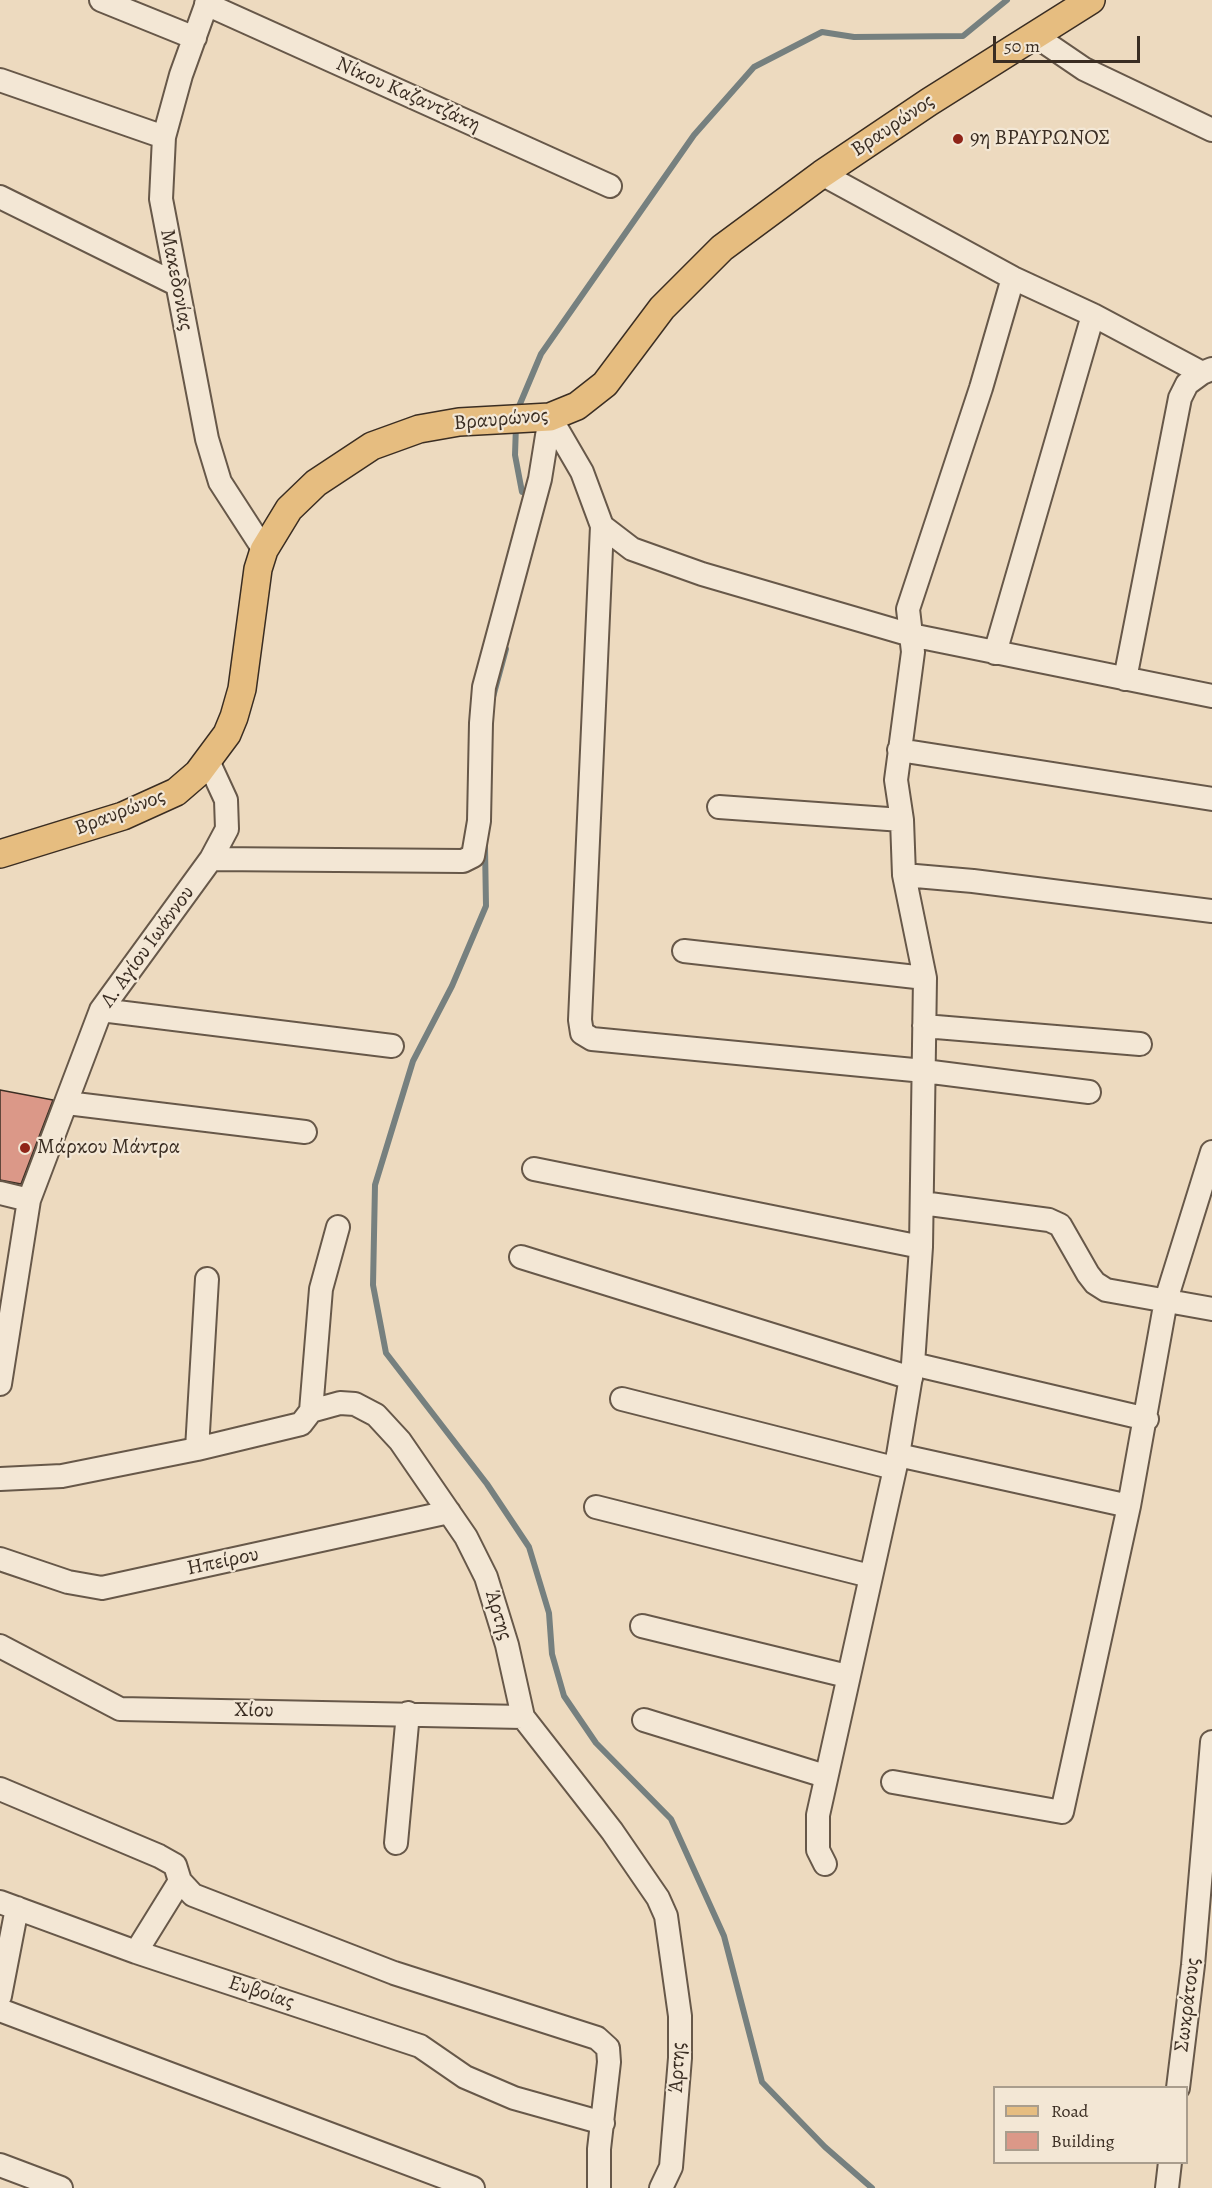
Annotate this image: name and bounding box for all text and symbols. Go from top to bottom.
scale bar [996,24,1143,62]
text: 50 m [1004,34,1040,58]
street label: Νίκου Καζαντζάκη [332,52,484,138]
street label: Βραυρώνος [847,89,939,163]
place label: 9η ΒΡΑΥΡΩΝΟΣ [970,126,1110,152]
marker: 9η ΒΡΑΥΡΩΝΟΣ [951,132,965,146]
street label: Μακεδονίας [154,227,198,333]
street label: Βραυρώνος [453,403,549,437]
street label: Βραυρώνος [71,784,169,842]
street label: Λ. Αγίου Ιωάννου [96,881,200,1013]
place label: Μάρκου Μάντρα [37,1135,180,1161]
marker: Μάρκου Μάντρα [18,1141,32,1155]
street label: Ηπείρου [185,1542,261,1582]
street label: Άρτης [478,1587,518,1643]
street label: Χίου [234,1698,274,1724]
street label: Σωκράτους [1170,1957,1206,2053]
street label: Ευβοίας [225,1971,297,2015]
street label: Άρτης [664,2042,692,2094]
legend [993,2086,1188,2164]
text: Road [1051,2099,1088,2123]
text: Building [1051,2129,1115,2153]

